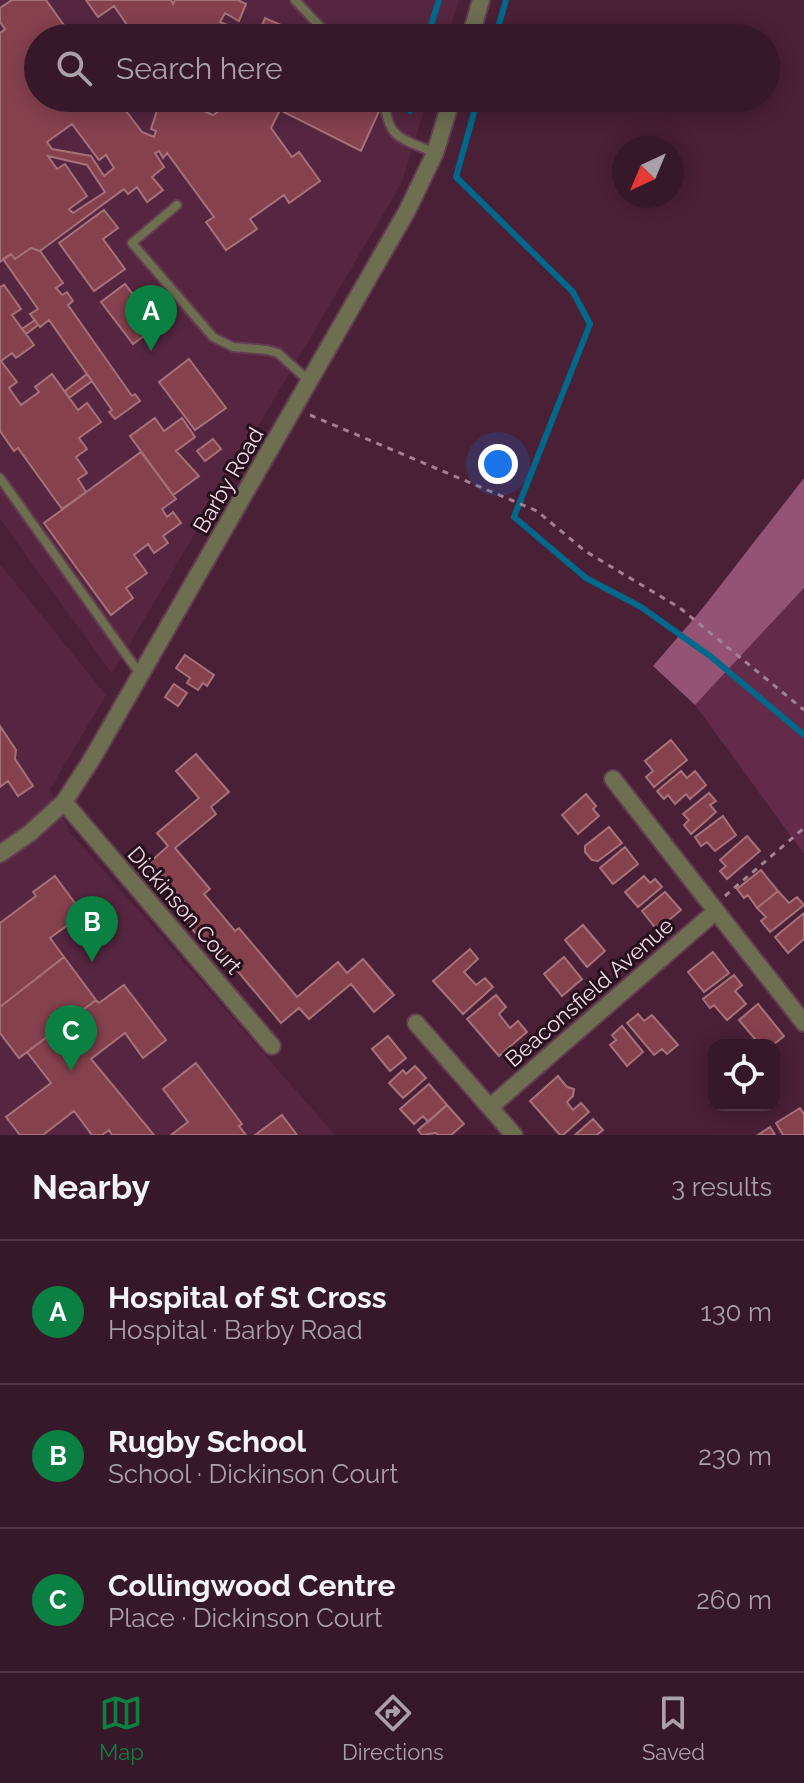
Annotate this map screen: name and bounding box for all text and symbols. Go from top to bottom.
search box [24,24,780,112]
icon: search [52,46,96,90]
text: Search here [116,51,283,86]
north arrow [612,136,684,208]
pin: A [125,285,177,351]
street label: Barby Road [187,423,269,537]
your location [478,444,518,484]
street label: Dickinson Court [123,841,248,980]
pin: B [66,896,118,962]
street label: Beaconsfield Avenue [500,912,678,1072]
pin: C [45,1005,97,1071]
map controls [708,1039,780,1111]
button: locate [708,1039,780,1111]
text: Nearby [32,1167,150,1207]
text: 3 results [671,1172,772,1202]
text: Hospital of St Cross [108,1280,387,1315]
text: A [49,1297,67,1327]
text: 130 m [701,1297,772,1327]
text: Hospital · Barby Road [108,1315,363,1345]
text: Rugby School [108,1424,306,1459]
text: B [49,1441,67,1471]
text: 230 m [698,1441,772,1471]
text: School · Dickinson Court [108,1459,398,1489]
text: Collingwood Centre [108,1568,395,1603]
text: C [49,1585,67,1615]
text: 260 m [696,1585,772,1615]
text: Place · Dickinson Court [108,1603,383,1633]
tab: Map [99,1691,144,1765]
tab: Directions [342,1691,444,1765]
tab: Saved [642,1691,705,1765]

